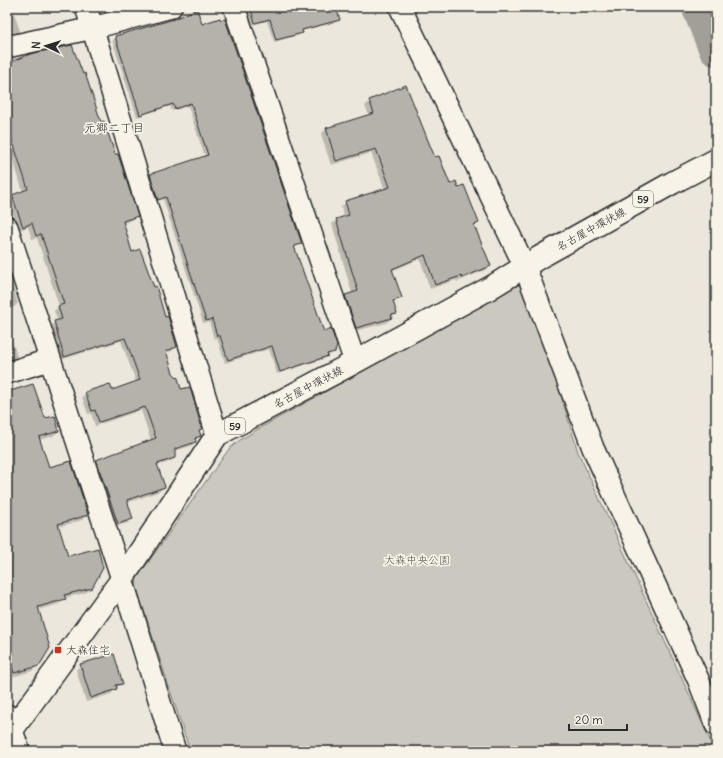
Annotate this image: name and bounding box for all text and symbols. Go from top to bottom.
north arrow [26,26,66,66]
text: N [29,41,43,50]
district label: 元郷二丁目 [84,120,144,135]
road number: 59 [633,191,653,207]
street label: 名古屋中環状線 [554,204,628,254]
street label: 名古屋中環状線 [271,363,345,411]
road number: 59 [225,418,245,434]
park label: 大森中央公園 [384,553,450,567]
place label: 大森住宅 [66,643,110,657]
marker: 大森住宅 [53,645,63,655]
scale bar [569,706,627,732]
text: 20 m [575,712,603,727]

